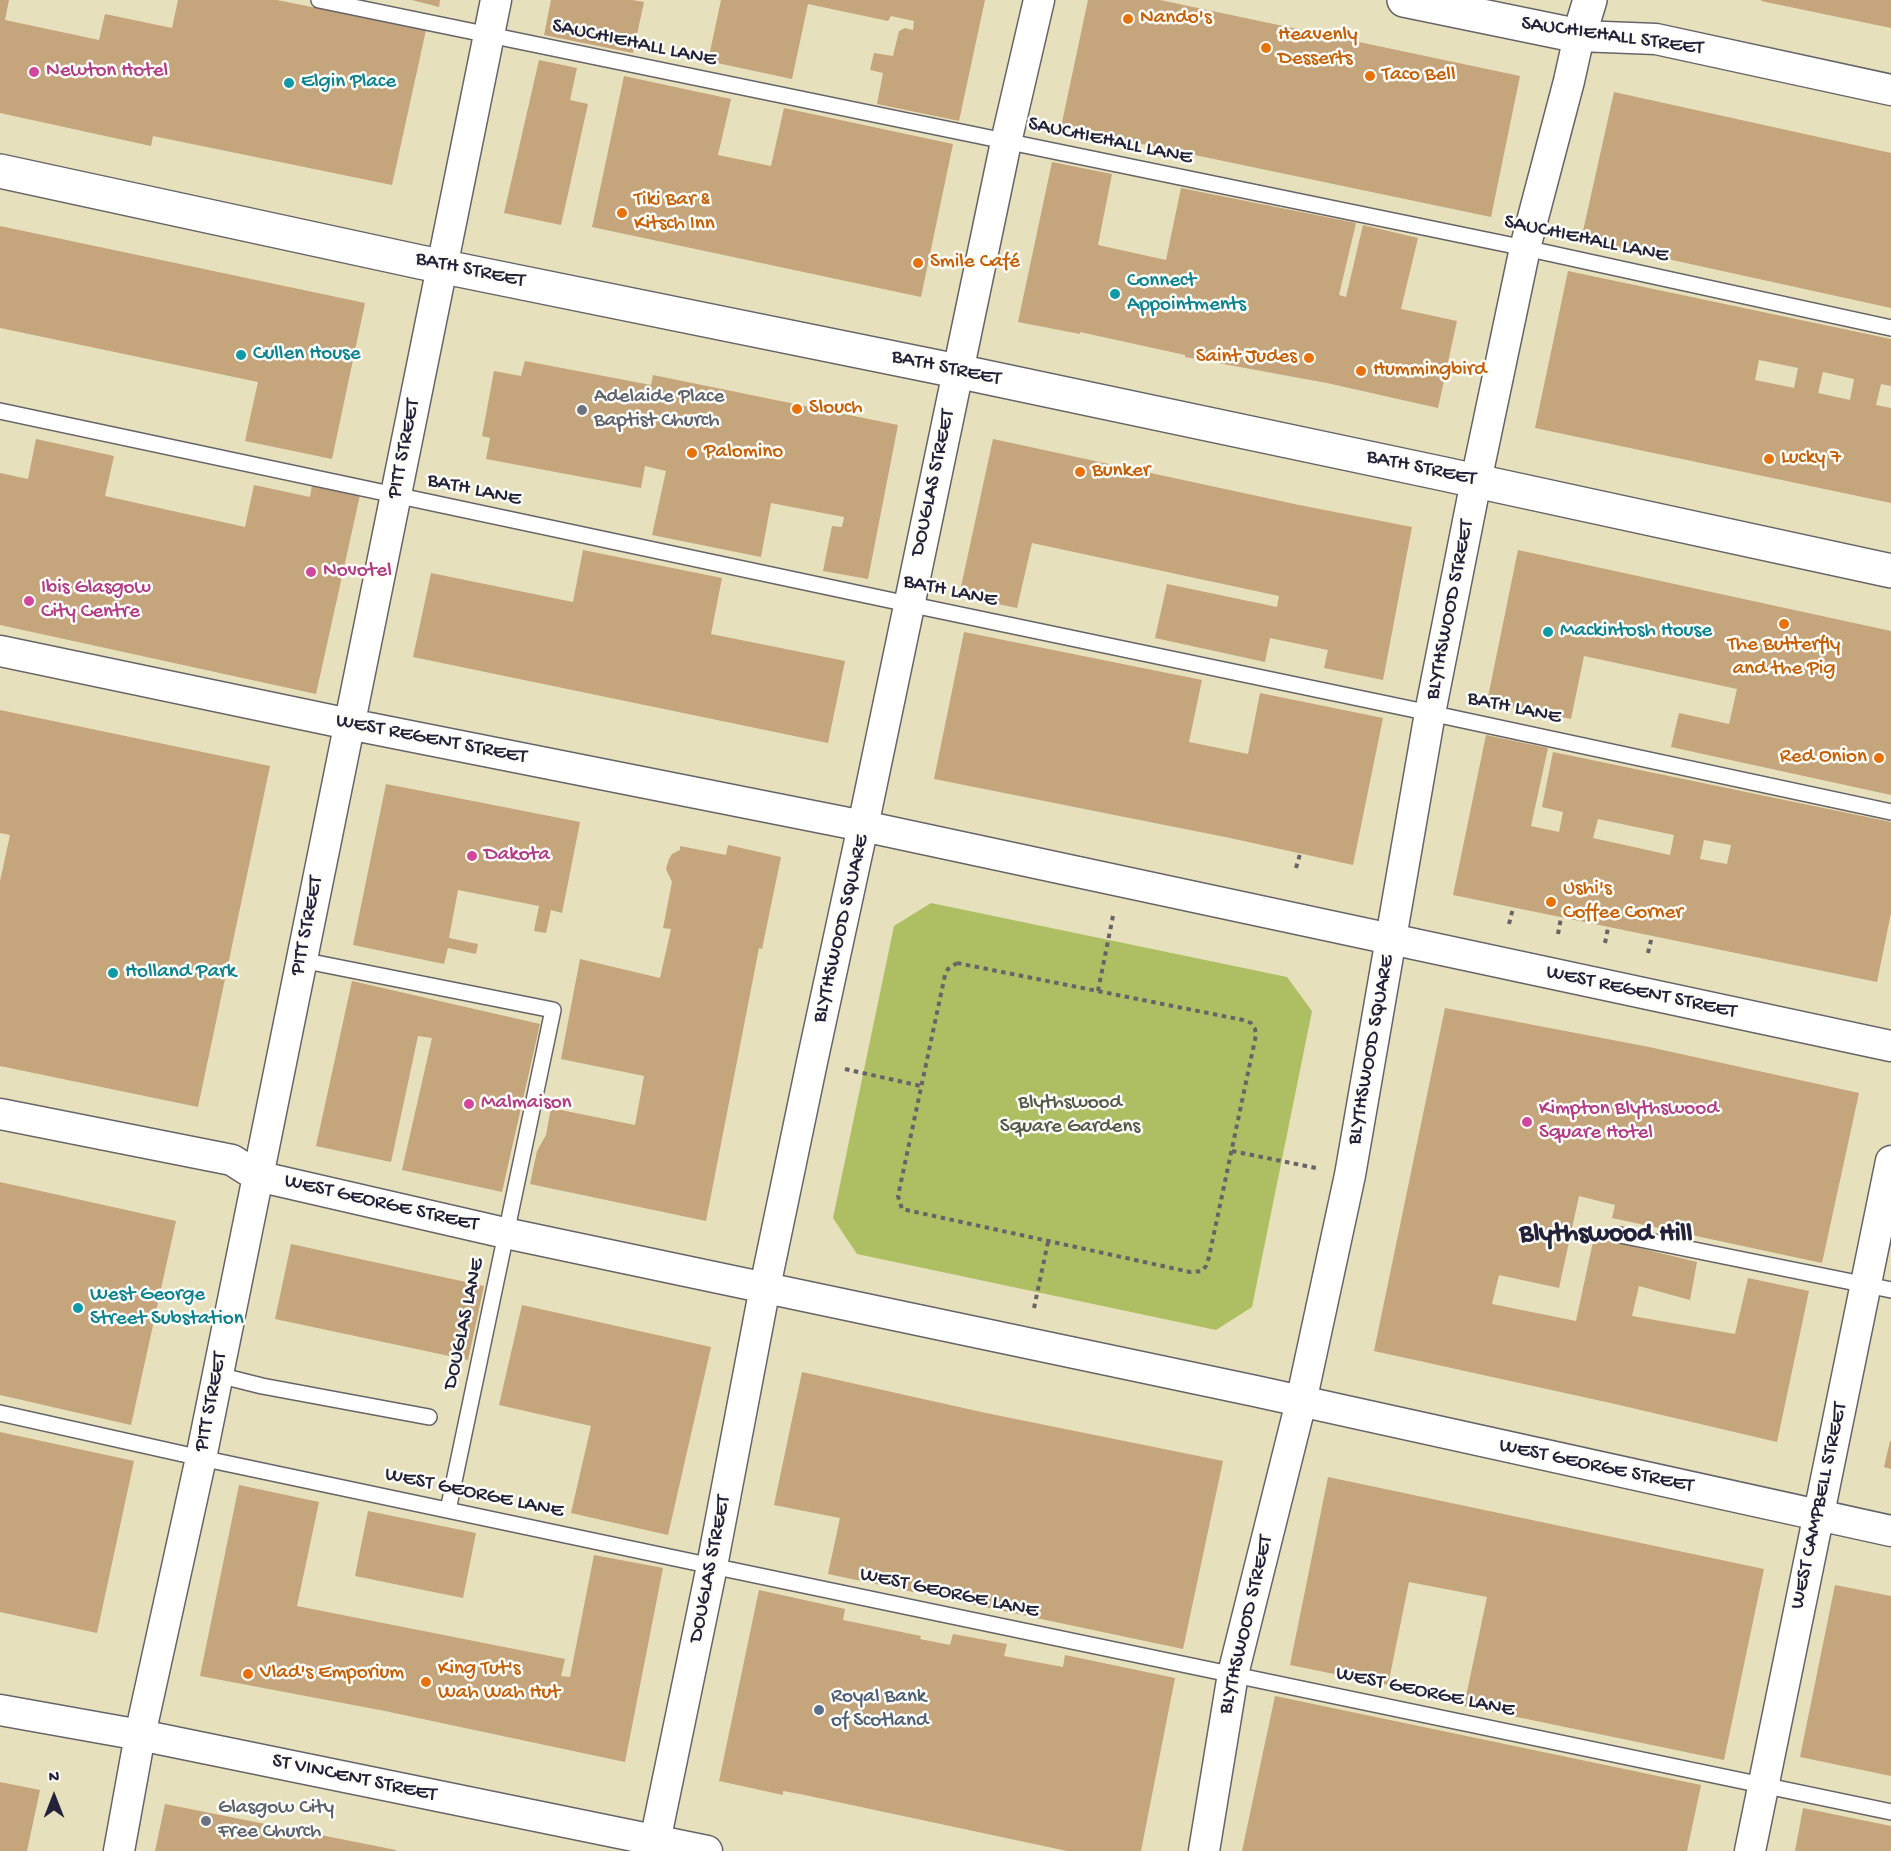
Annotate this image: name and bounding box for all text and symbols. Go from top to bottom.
place label: Nando's [1140,6,1212,32]
marker: Nando's [1121,12,1135,26]
street label: SAUCHIEHALL STREET [1519,12,1705,62]
street label: SAUCHIEHALL LANE [550,14,718,74]
place label: Heavenly Desserts [1278,23,1358,73]
marker: Heavenly Desserts [1259,41,1273,55]
place label: Newton Hotel [46,59,168,85]
place label: Taco Bell [1382,63,1456,89]
marker: Newton Hotel [27,65,41,79]
marker: Taco Bell [1363,69,1377,83]
place label: Elgin Place [301,70,396,96]
marker: Elgin Place [282,76,296,90]
street label: SAUCHIEHALL LANE [1026,112,1194,172]
place label: Tiki Bar & Kitsch Inn [634,188,715,238]
marker: Tiki Bar & Kitsch Inn [615,206,629,220]
street label: SAUCHIEHALL LANE [1502,210,1670,270]
street label: BATH STREET [413,247,527,295]
place label: Smile Café [930,250,1020,276]
marker: Smile Café [911,256,925,270]
place label: Connect Appointments [1127,269,1246,319]
marker: Connect Appointments [1108,287,1122,301]
place label: Cullen House [253,342,361,368]
street label: BATH STREET [889,345,1003,393]
place label: Saint Judes [1196,345,1297,371]
marker: Cullen House [234,348,248,362]
marker: Saint Judes [1302,351,1316,365]
place label: Hummingbird [1373,358,1487,384]
marker: Hummingbird [1354,364,1368,378]
place label: Adelaide Place Baptist Church [594,385,724,435]
place label: Slouch [809,396,863,422]
street label: PITT STREET [383,397,427,501]
marker: Slouch [790,402,804,416]
marker: Adelaide Place Baptist Church [575,403,589,417]
street label: DOUGLAS STREET [906,407,962,559]
place label: Palomino [704,440,783,466]
street label: BATH STREET [1364,445,1478,493]
marker: Palomino [685,446,699,460]
place label: Lucky 7 [1781,446,1841,472]
marker: Lucky 7 [1762,452,1776,466]
place label: Bunker [1092,459,1150,485]
marker: Bunker [1073,465,1087,479]
street label: BATH LANE [425,469,523,513]
street label: BLYTHSWOOD STREET [1421,518,1481,702]
place label: Novotel [323,559,392,585]
marker: Novotel [304,565,318,579]
street label: BATH LANE [901,570,999,614]
place label: Ibis Glasgow City Centre [41,576,151,626]
marker: Ibis Glasgow City Centre [22,594,36,608]
marker: The Butterfly and the Pig [1777,617,1791,631]
place label: Mackintosh House [1560,619,1712,645]
marker: Mackintosh House [1541,625,1555,639]
place label: The Butterfly and the Pig [1728,633,1840,683]
street label: BATH LANE [1465,687,1563,731]
street label: WEST REGENT STREET [333,709,529,771]
place label: Red Onion [1780,745,1867,771]
marker: Red Onion [1872,751,1886,765]
street label: BLYTHSWOOD SQUARE [808,833,876,1025]
place label: Dakota [484,843,550,869]
marker: Dakota [465,849,479,863]
street label: PITT STREET [286,874,330,978]
place label: Ushi's Coffee Corner [1563,877,1683,927]
marker: Ushi's Coffee Corner [1544,895,1558,909]
street label: BLYTHSWOOD SQUARE [1343,953,1401,1147]
place label: Holland Park [125,960,236,986]
street label: WEST REGENT STREET [1544,961,1738,1025]
marker: Holland Park [106,966,120,980]
place label: Malmaison [481,1091,572,1117]
park label: Blythswood Square Gardens [1000,1091,1140,1141]
marker: Malmaison [462,1097,476,1111]
place label: Kimpton Blythswood Square Hotel [1539,1097,1718,1147]
marker: Kimpton Blythswood Square Hotel [1520,1115,1534,1129]
street label: WEST GEORGE STREET [282,1169,480,1239]
district label: Blythswood Hill [1520,1220,1692,1252]
street label: DOUGLAS LANE [439,1256,491,1392]
place label: West George Street Substation [90,1283,244,1333]
marker: West George Street Substation [71,1301,85,1315]
street label: PITT STREET [190,1350,234,1454]
street label: WEST CAMPBELL STREET [1786,1400,1854,1612]
street label: WEST GEORGE STREET [1497,1434,1695,1500]
street label: WEST GEORGE LANE [382,1463,566,1525]
street label: DOUGLAS STREET [684,1493,738,1645]
street label: BLYTHSWOOD STREET [1214,1533,1280,1717]
street label: WEST GEORGE LANE [857,1563,1041,1625]
place label: King Tut's Wah Wah Hut [438,1657,560,1707]
place label: Vlad's Emporium [260,1661,404,1687]
street label: WEST GEORGE LANE [1333,1662,1517,1724]
marker: Vlad's Emporium [241,1667,255,1681]
marker: King Tut's Wah Wah Hut [419,1675,433,1689]
place label: Royal Bank of Scotland [831,1685,928,1735]
marker: Royal Bank of Scotland [812,1703,826,1717]
street label: ST VINCENT STREET [269,1749,439,1809]
north arrow [24,1767,84,1827]
text: N [49,1769,59,1788]
place label: Glasgow City Free Church [218,1796,334,1846]
marker: Glasgow City Free Church [199,1814,213,1828]

